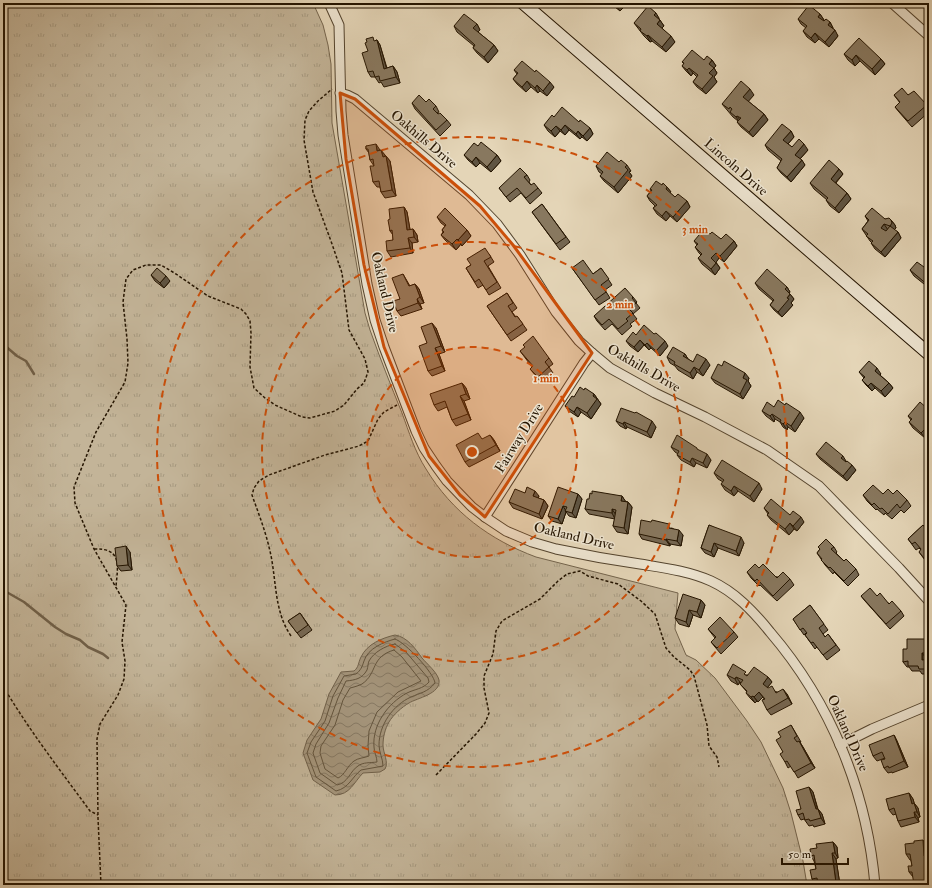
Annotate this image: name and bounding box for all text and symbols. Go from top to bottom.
street label: Oakhills Drive [387,106,461,172]
street label: Lincoln Drive [701,135,772,199]
text: 3 min [682,222,709,237]
street label: Oakland Drive [367,250,403,334]
text: 2 min [606,297,634,312]
street label: Oakhills Drive [604,340,684,396]
text: 1 min [533,371,560,386]
street label: Fairway Drive [491,400,548,476]
centre of rings [465,445,479,459]
street label: Oakland Drive [532,518,616,554]
street label: Oakland Drive [824,692,873,774]
scale bar [782,840,848,866]
text: 50 m [788,847,812,862]

